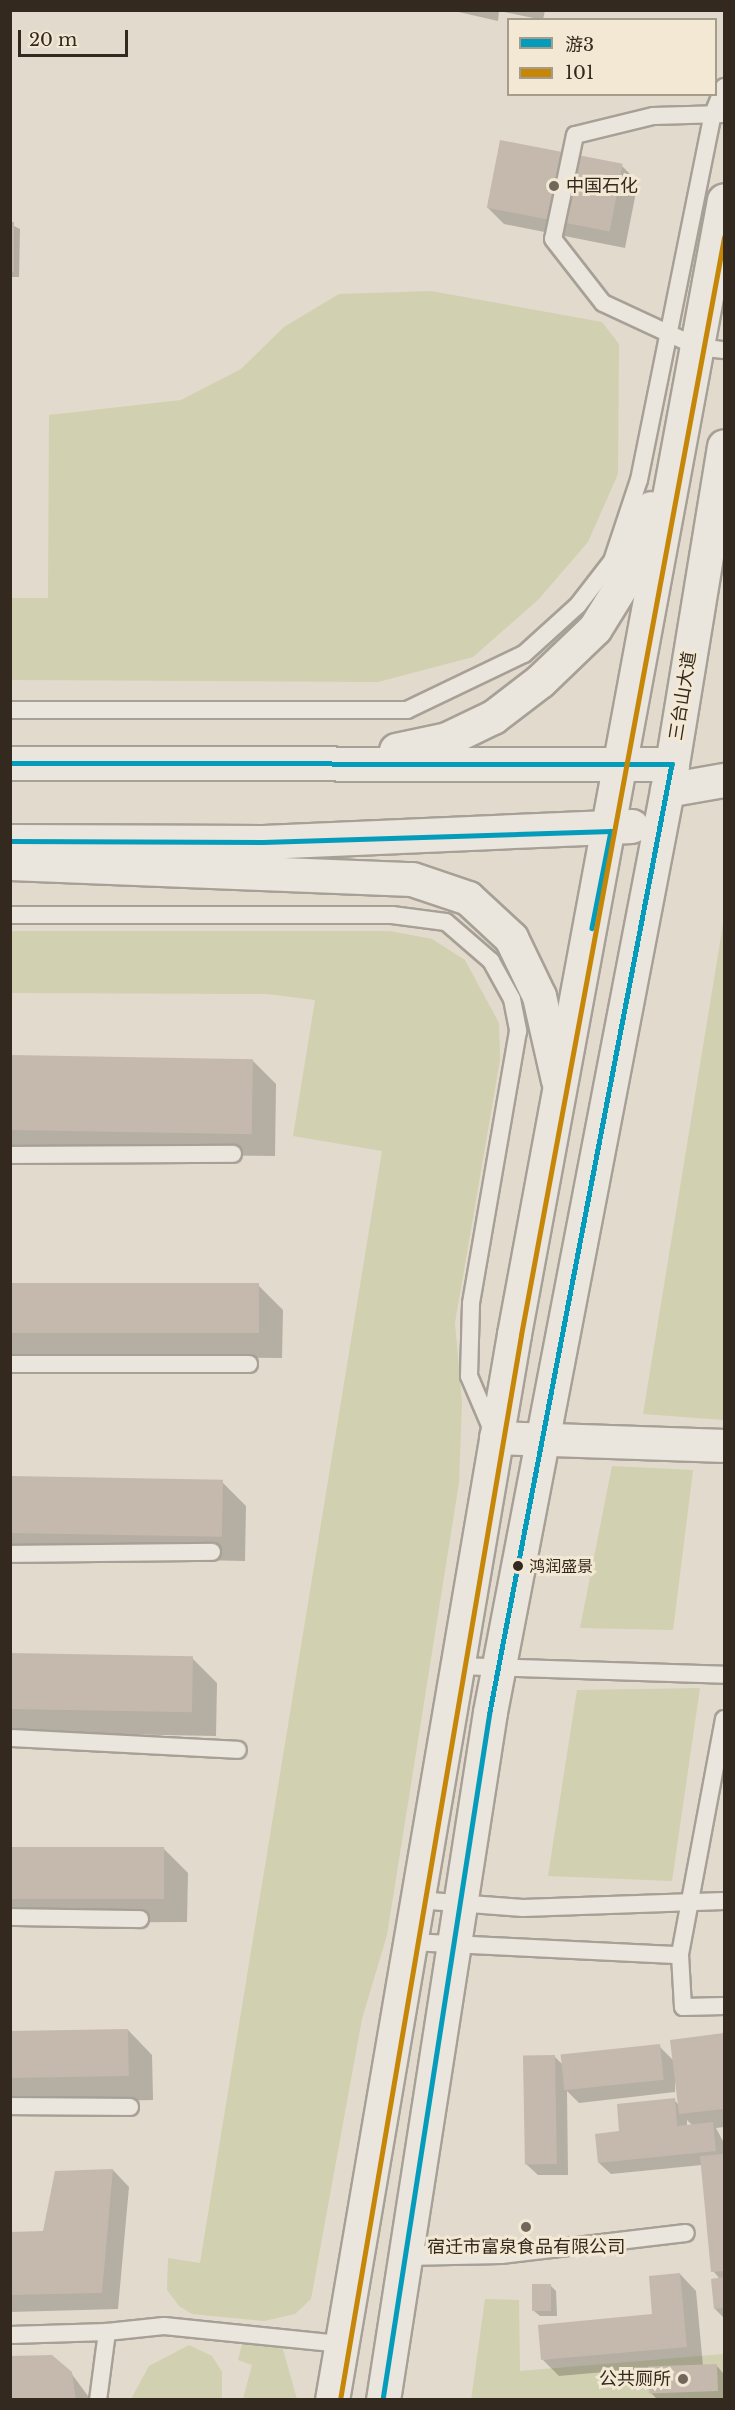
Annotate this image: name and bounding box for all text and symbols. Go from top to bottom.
scale bar [21,18,130,56]
legend [507,18,717,96]
text: 20 m [29,29,77,51]
text: 游3 [565,34,594,56]
text: 101 [565,62,594,84]
place label: 中国石化 [566,175,638,197]
marker: 中国石化 [547,179,561,193]
street label: 三台山大道 [665,650,701,742]
place label: 鸿润盛景 [529,1556,593,1576]
marker: 鸿润盛景 [512,1560,524,1572]
marker: 宿迁市富泉食品有限公司 [519,2220,533,2234]
place label: 宿迁市富泉食品有限公司 [427,2236,625,2258]
place label: 公共厕所 [599,2368,671,2390]
marker: 公共厕所 [676,2372,690,2386]

